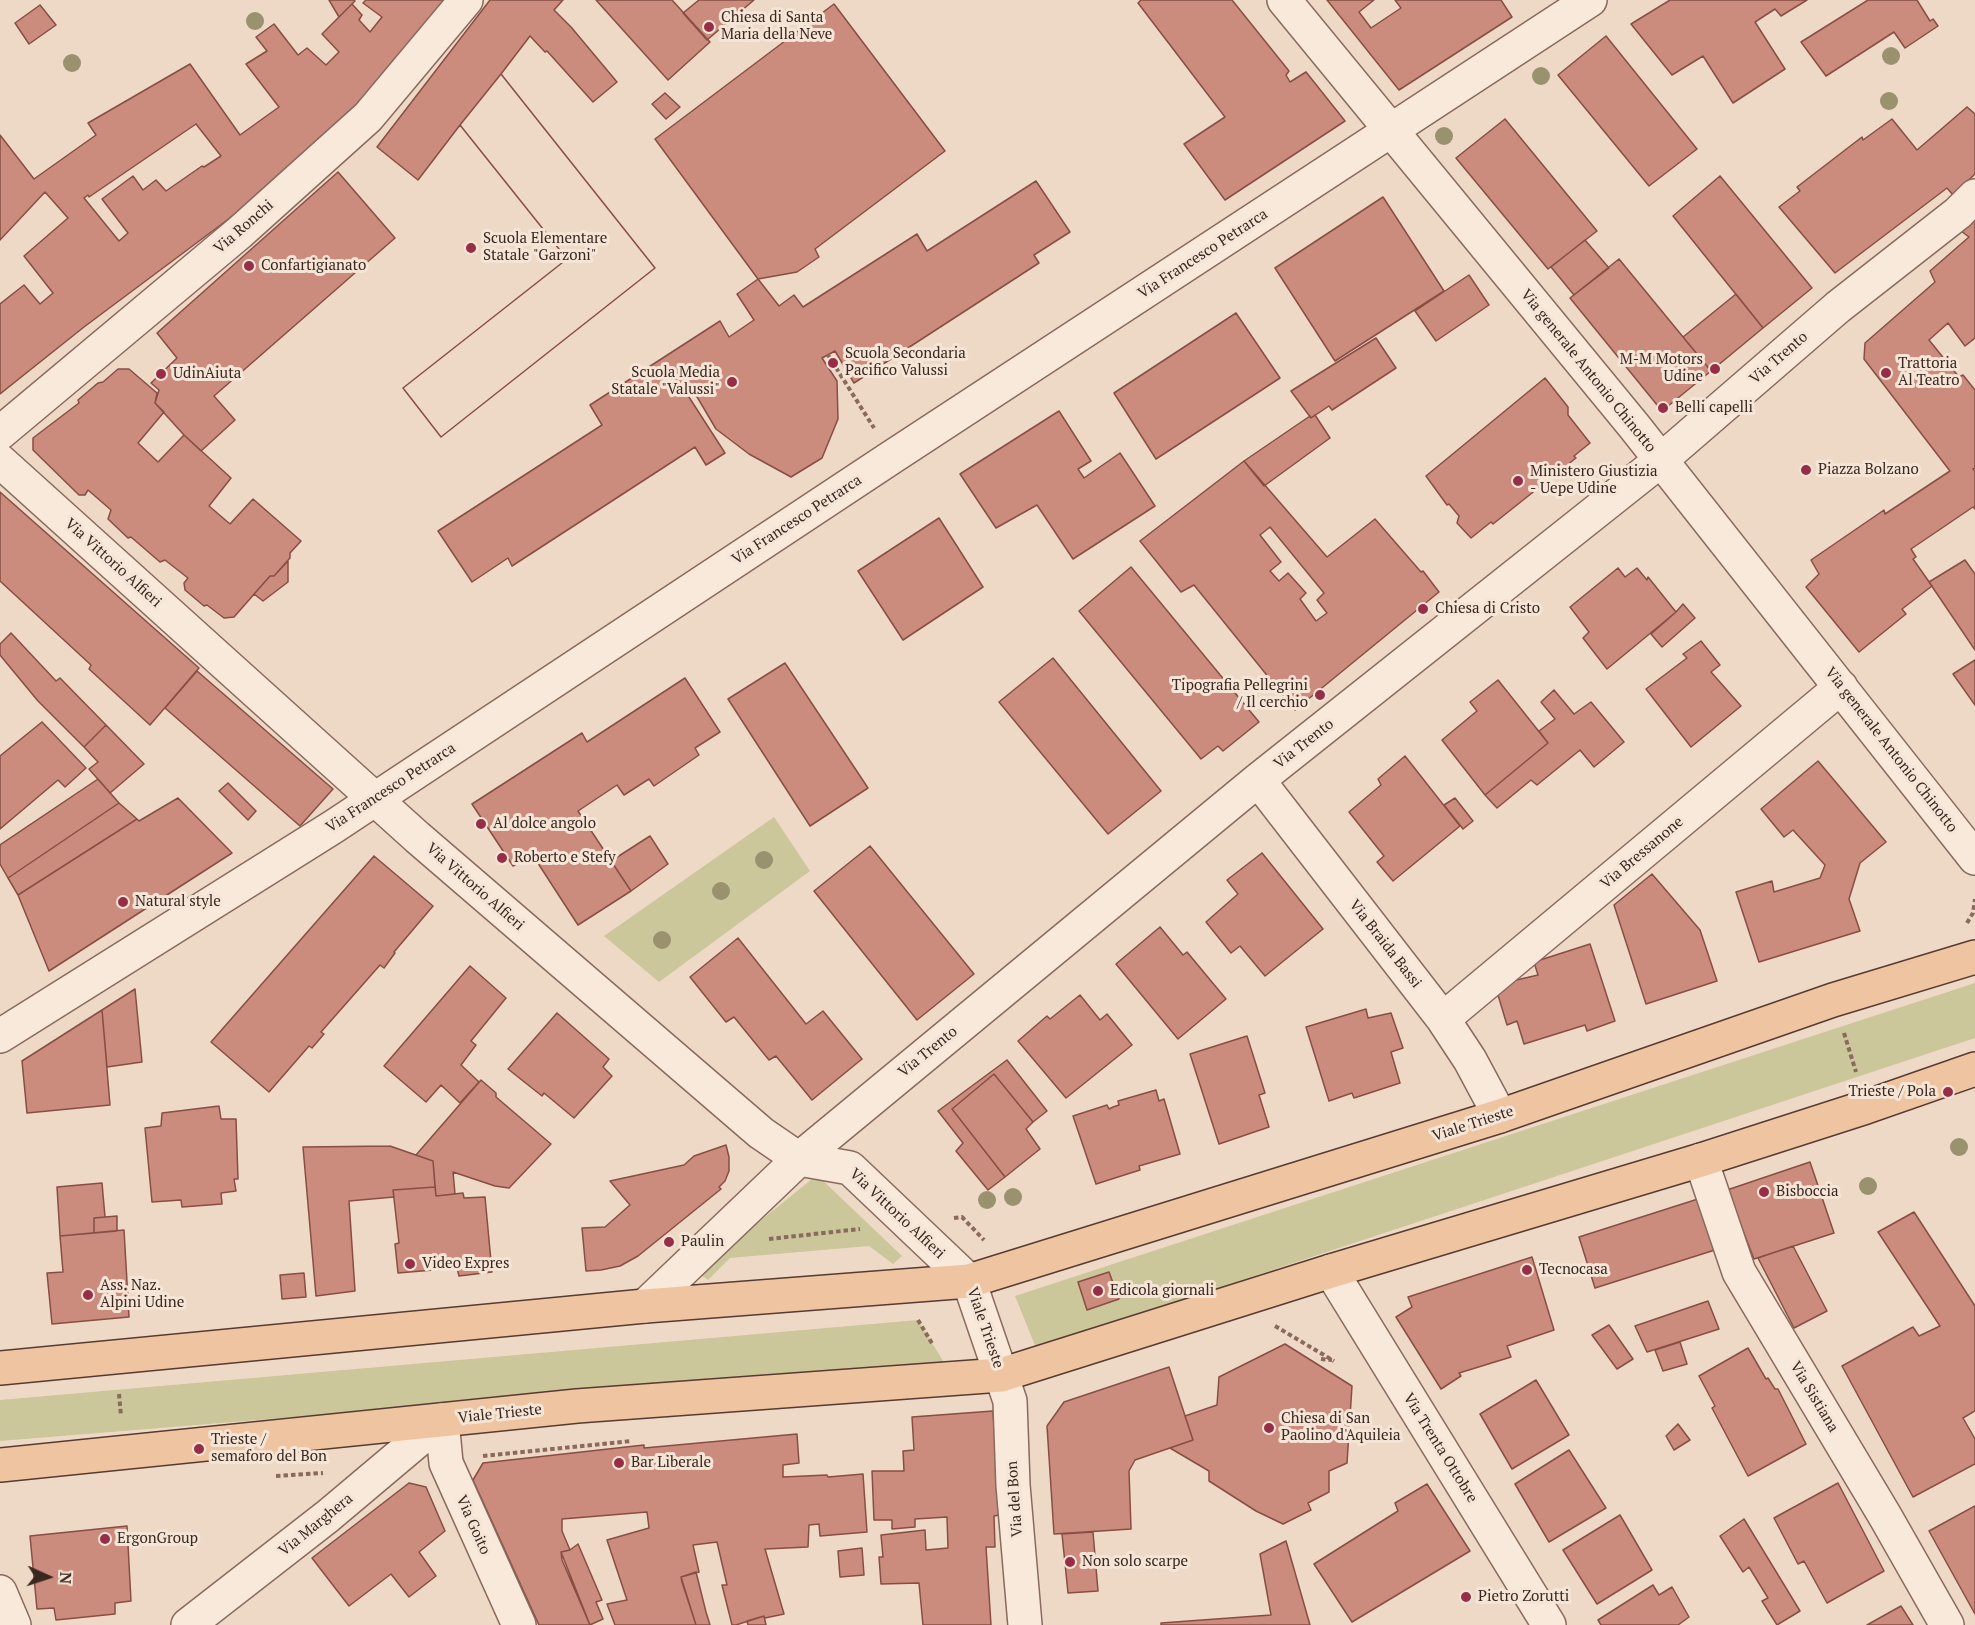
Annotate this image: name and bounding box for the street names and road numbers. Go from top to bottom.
street label: Via Ronchi [211,196,277,258]
street label: Via Francesco Petrarca [1135,205,1271,303]
street label: Via generale Antonio Chinotto [1517,286,1659,456]
street label: Via Trento [1746,328,1812,388]
street label: Via Francesco Petrarca [729,471,865,569]
street label: Via Vittorio Alfieri [61,515,165,611]
street label: Via generale Antonio Chinotto [1821,664,1961,836]
street label: Via Trento [1271,715,1337,773]
street label: Via Francesco Petrarca [323,739,459,837]
street label: Via Bressanone [1597,813,1687,893]
street label: Via Vittorio Alfieri [422,840,528,934]
street label: Via Braida Bassi [1345,896,1425,992]
street label: Via Trento [895,1023,961,1081]
street label: Viale Trieste [1430,1102,1516,1146]
street label: Via Vittorio Alfieri [846,1165,948,1263]
street label: Viale Trieste [963,1285,1007,1371]
street label: Via Sistiana [1786,1358,1842,1436]
street label: Via Trenta Ottobre [1399,1390,1481,1506]
street label: Viale Trieste [457,1401,543,1427]
street label: Via del Bon [1003,1460,1027,1538]
street label: Via Marghera [275,1490,357,1560]
street label: Via Goito [452,1493,494,1557]

